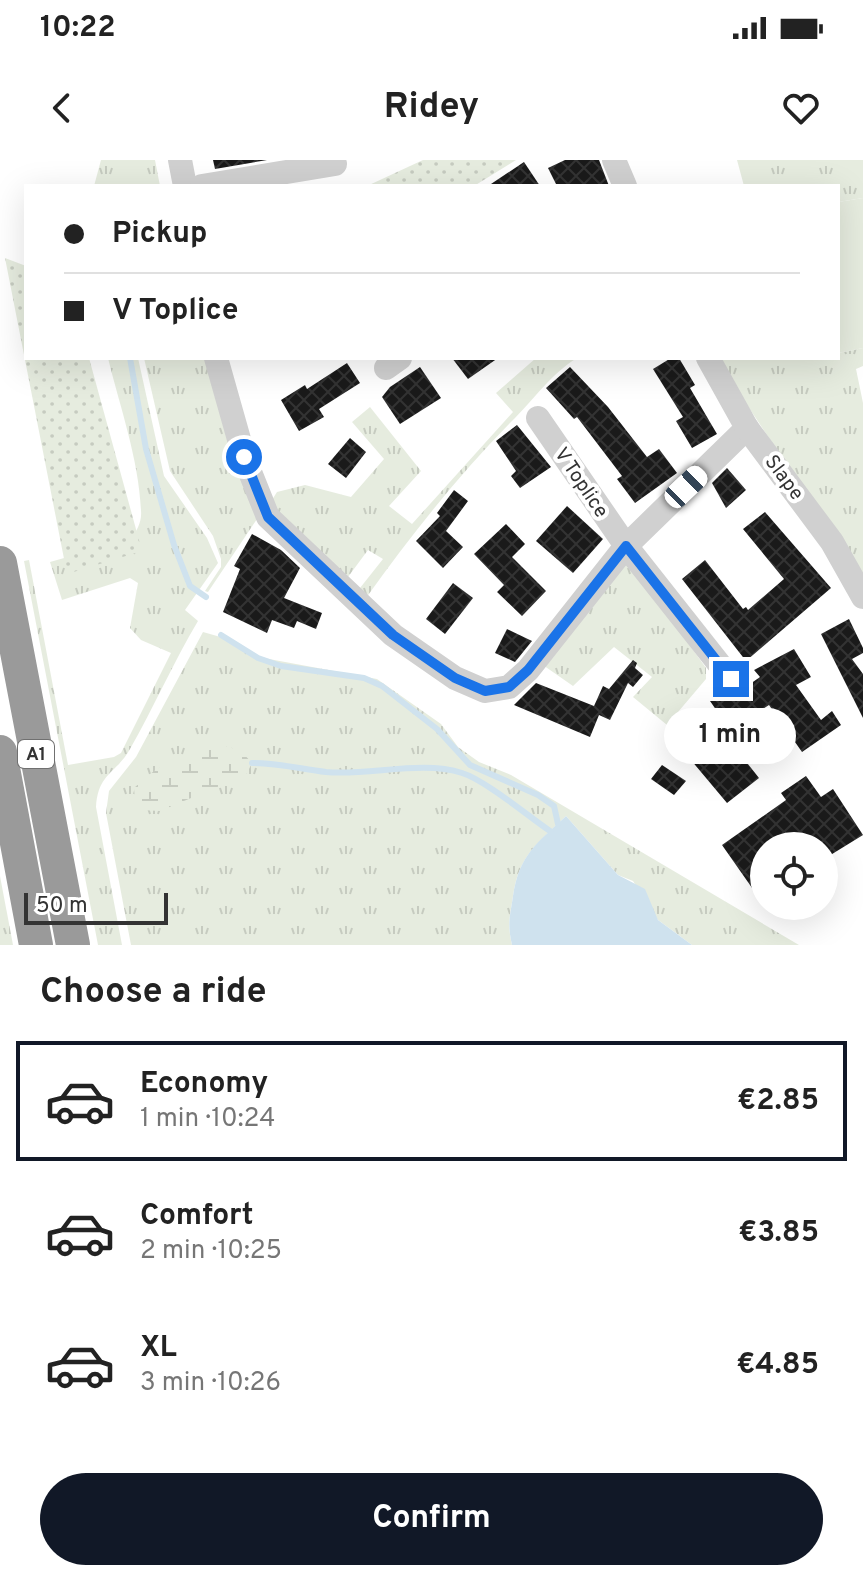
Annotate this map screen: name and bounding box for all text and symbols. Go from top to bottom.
text: 10:22 [40,10,116,47]
text: Ridey [384,85,479,131]
icon: back [40,86,84,130]
icon: heart [779,86,823,130]
text: Pickup [112,216,207,253]
text: V Toplice [112,293,238,330]
route start [226,439,262,475]
street label: V Toplice [547,443,613,523]
street label: Slape [758,450,809,506]
car [660,462,712,512]
route end [713,661,749,697]
callout: 1 min [665,707,797,763]
text: 1 min [699,719,761,752]
road number: A1 [18,740,54,768]
map controls [750,832,838,920]
button: locate [750,832,838,920]
scale bar [24,889,168,925]
text: 50 m [36,893,88,920]
text: Choose a ride [40,970,266,1016]
icon: car [44,1065,116,1137]
text: Economy [140,1066,268,1103]
text: €2.85 [737,1083,819,1120]
text: 1 min · 10:24 [140,1103,275,1136]
icon: car [44,1197,116,1269]
text: Comfort [140,1198,253,1235]
text: €3.85 [738,1215,819,1252]
text: 2 min · 10:25 [140,1235,282,1268]
icon: car [44,1329,116,1401]
text: XL [140,1330,177,1367]
text: €4.85 [736,1347,819,1384]
text: 3 min · 10:26 [140,1367,281,1400]
button: Confirm [40,1473,823,1565]

